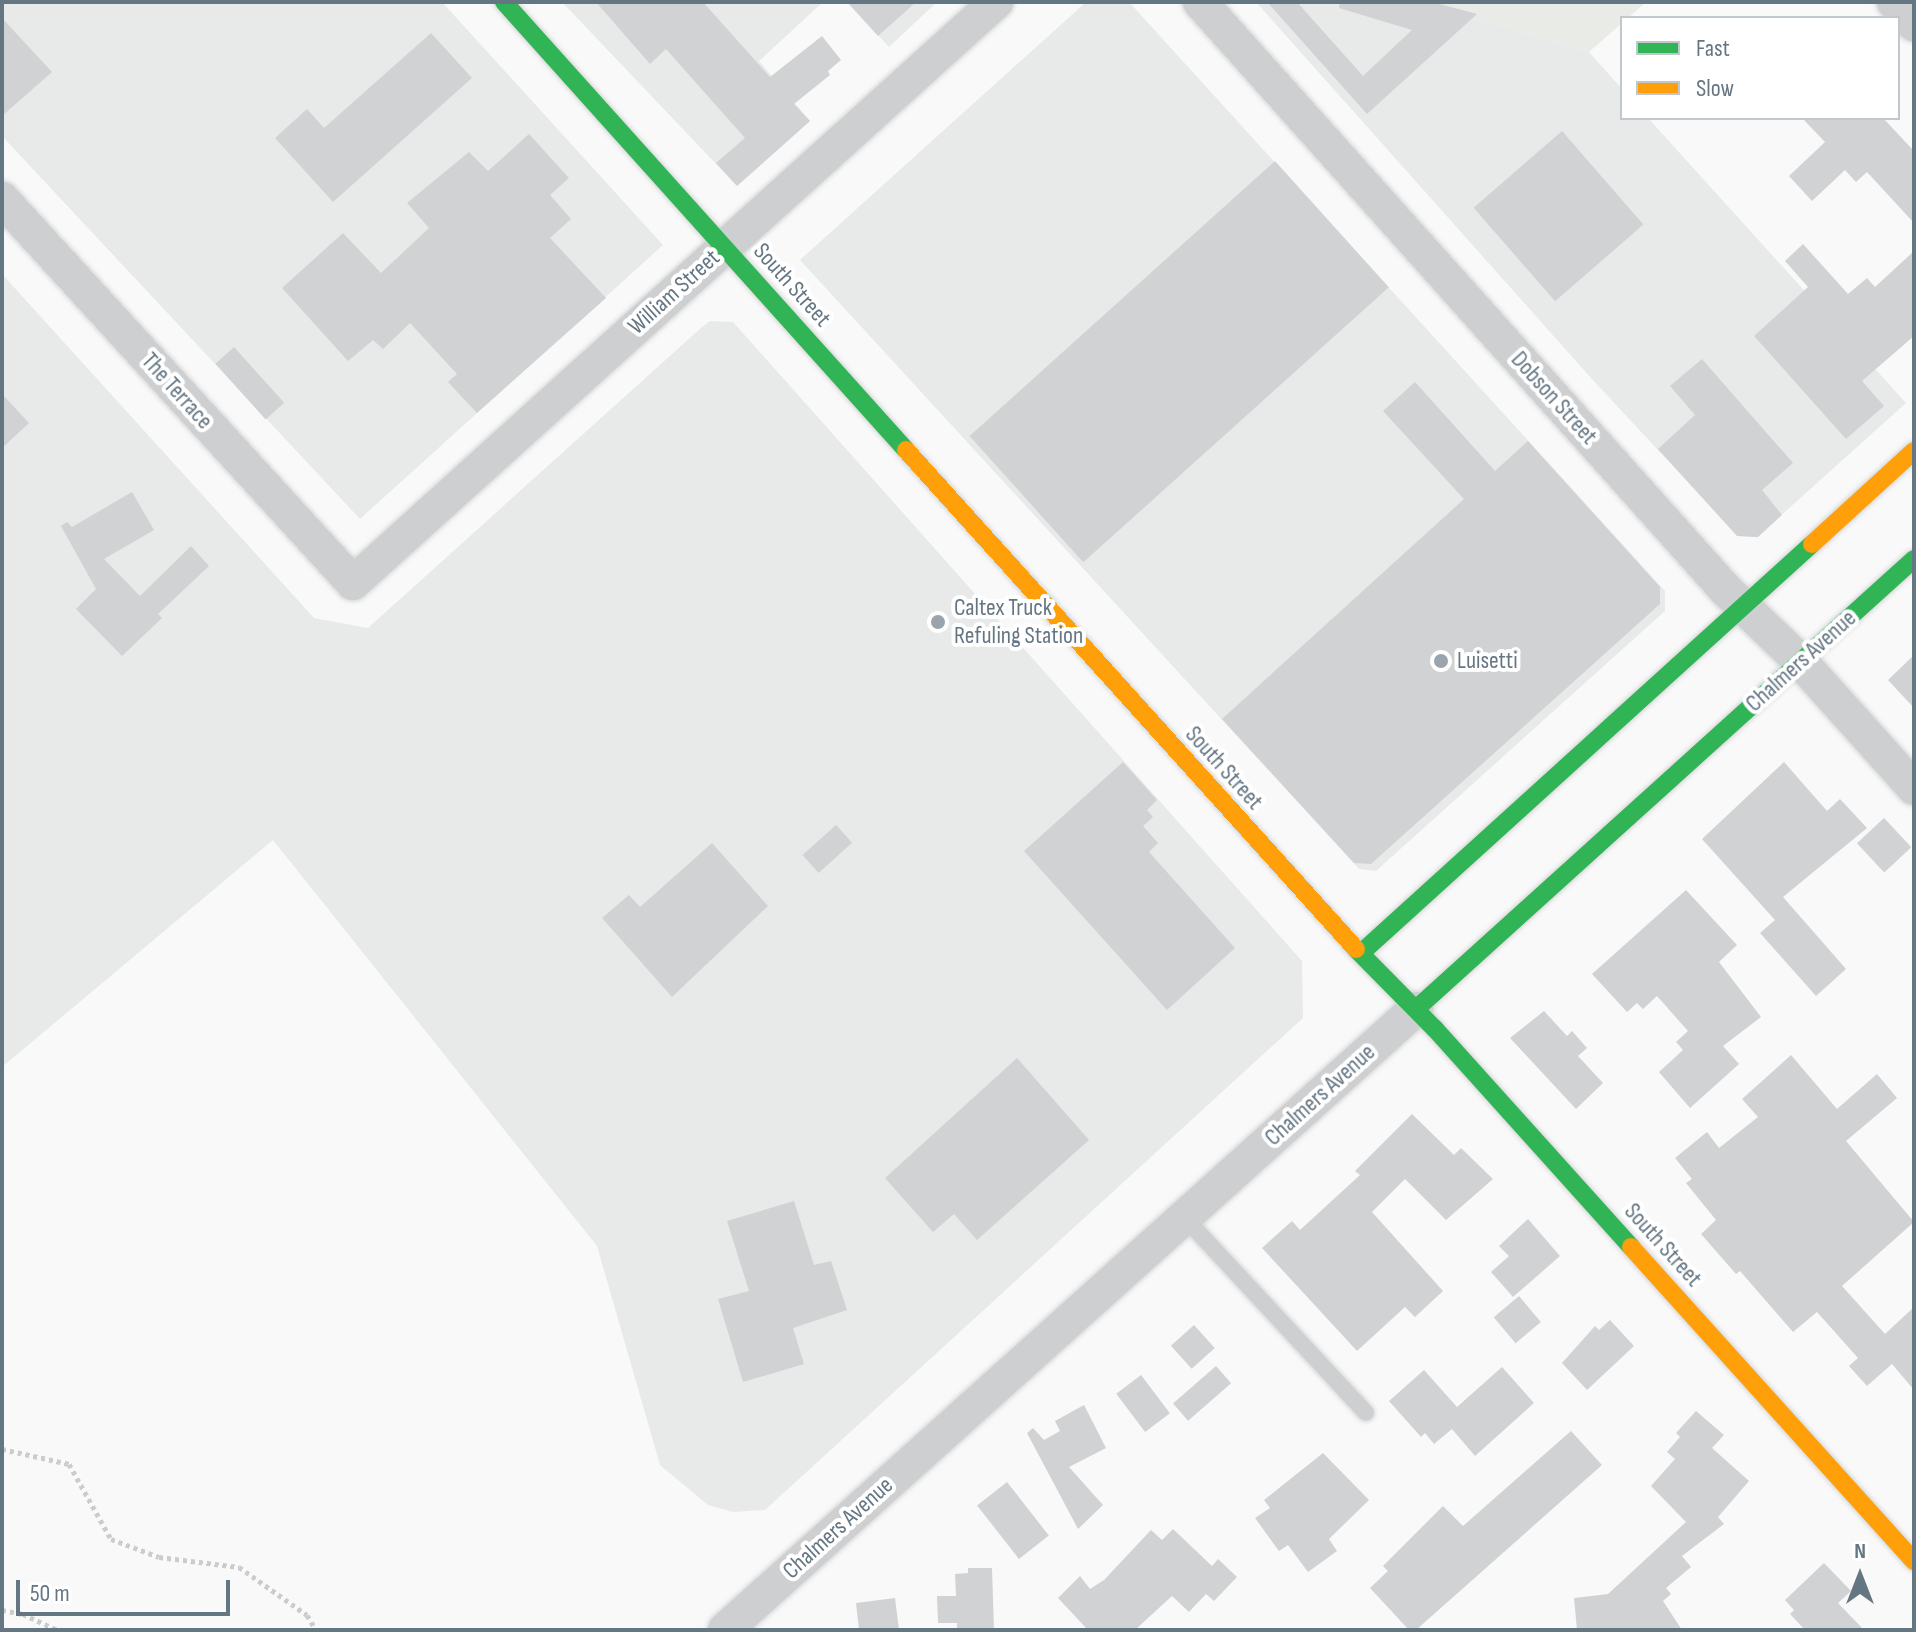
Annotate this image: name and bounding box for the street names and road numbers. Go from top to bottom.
street label: South Street [747,237,837,333]
street label: William Street [622,243,726,341]
street label: Dobson Street [1505,346,1603,450]
street label: The Terrace [135,347,219,435]
street label: Chalmers Avenue [1740,604,1862,718]
street label: South Street [1179,720,1269,816]
street label: Chalmers Avenue [1259,1038,1381,1152]
street label: South Street [1618,1197,1708,1293]
street label: Chalmers Avenue [777,1471,899,1585]

